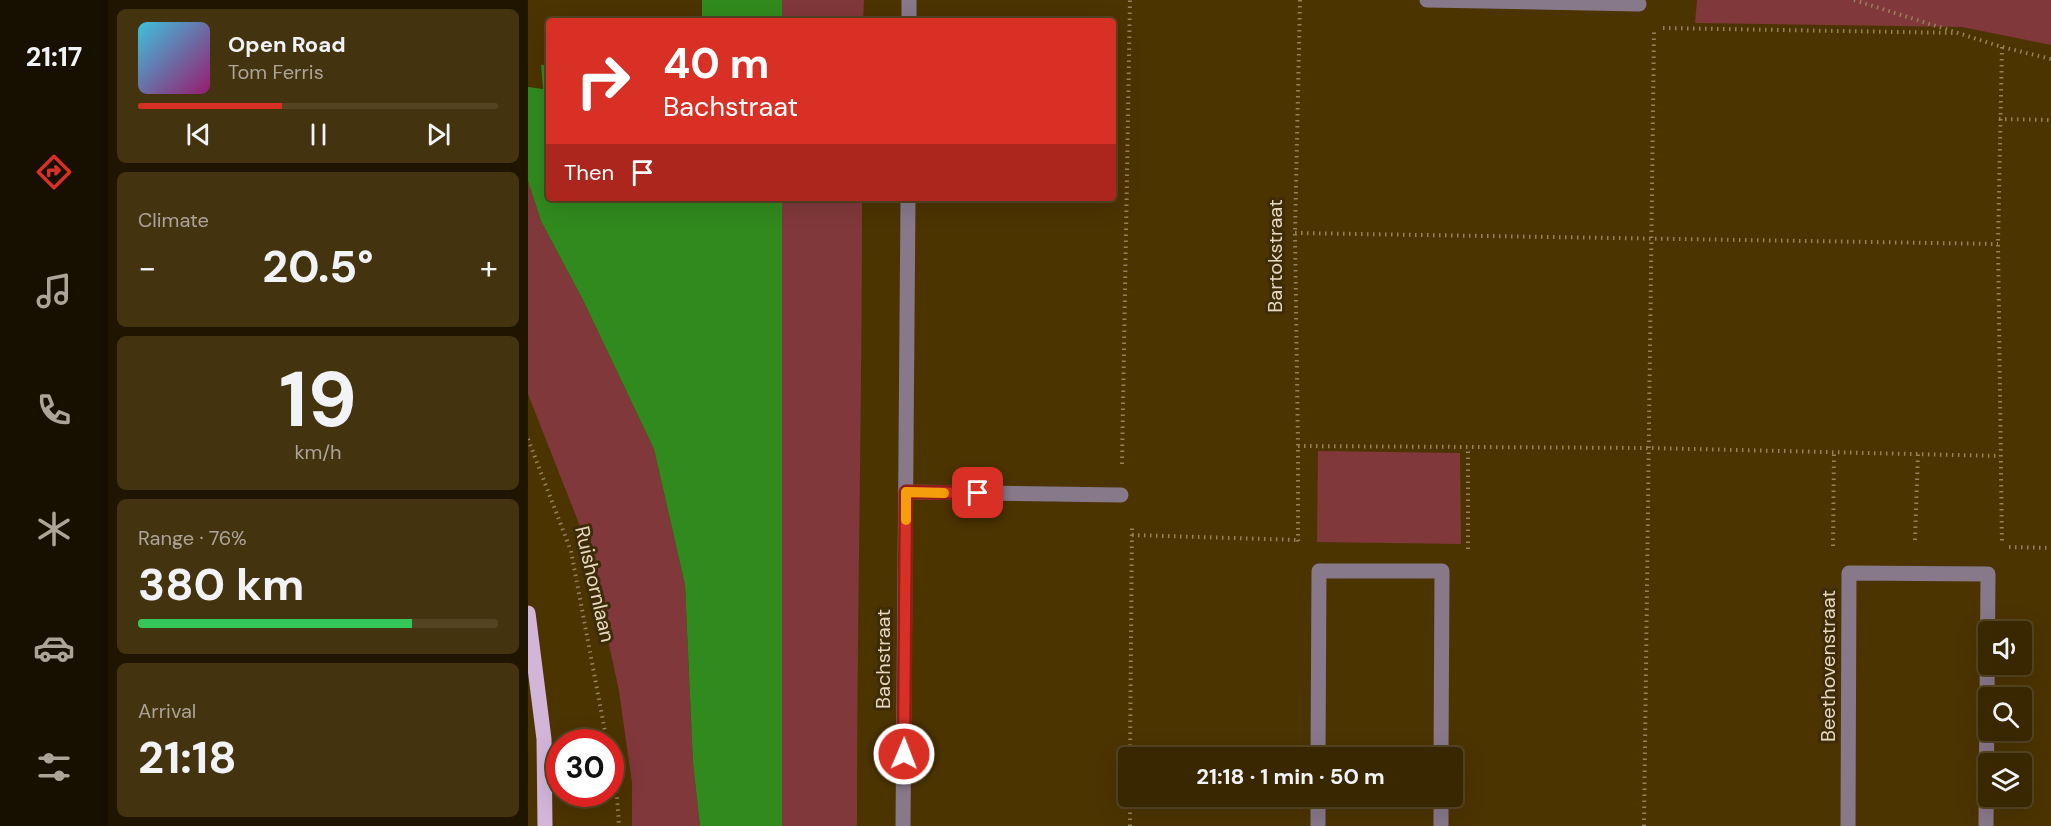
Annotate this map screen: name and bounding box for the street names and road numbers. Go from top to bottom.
street label: Bartokstraat [1262,199,1288,313]
street label: Ruishornlaan [569,524,621,644]
street label: Beethovenstraat [1815,590,1841,742]
street label: Bachstraat [870,609,896,709]

